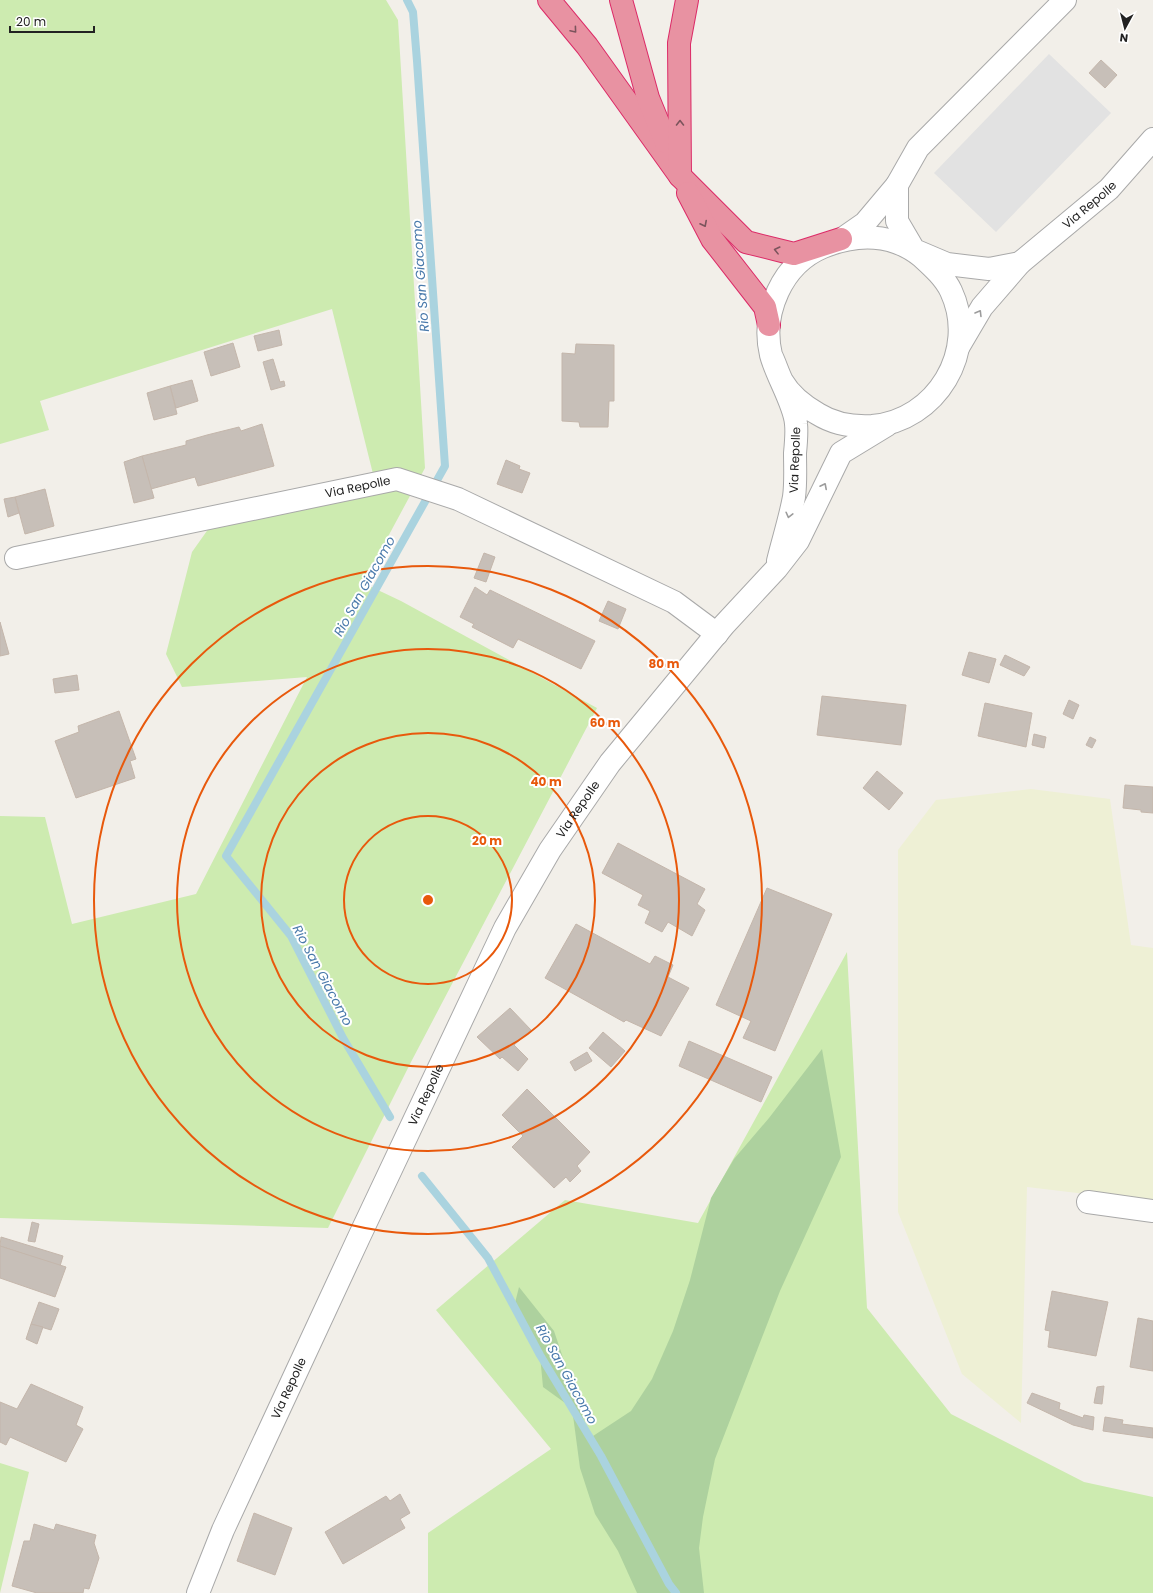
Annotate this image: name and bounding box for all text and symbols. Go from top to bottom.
scale bar [10,8,94,34]
north arrow [1105,8,1145,48]
text: 20 m [16,13,46,30]
one-way arrow [569,25,576,33]
text: N [1119,29,1129,46]
one-way arrow [676,120,684,126]
street label: Via Repolle [1058,177,1120,232]
one-way arrow [699,219,707,227]
water label: Rio San Giacomo [407,220,434,332]
one-way arrow [774,246,780,254]
one-way arrow [974,310,981,317]
street label: Via Repolle [785,427,804,493]
street label: Via Repolle [323,472,392,502]
one-way arrow [819,483,827,491]
one-way arrow [786,511,794,518]
water label: Rio San Giacomo [329,533,400,640]
text: 80 m [649,655,680,672]
text: 60 m [590,714,621,731]
text: 40 m [530,773,562,790]
street label: Via Repolle [552,777,603,841]
text: 20 m [472,832,502,849]
centre of rings [421,893,435,907]
water label: Rio San Giacomo [288,921,357,1029]
street label: Via Repolle [404,1061,448,1128]
water label: Rio San Giacomo [531,1321,602,1428]
street label: Via Repolle [267,1354,310,1422]

